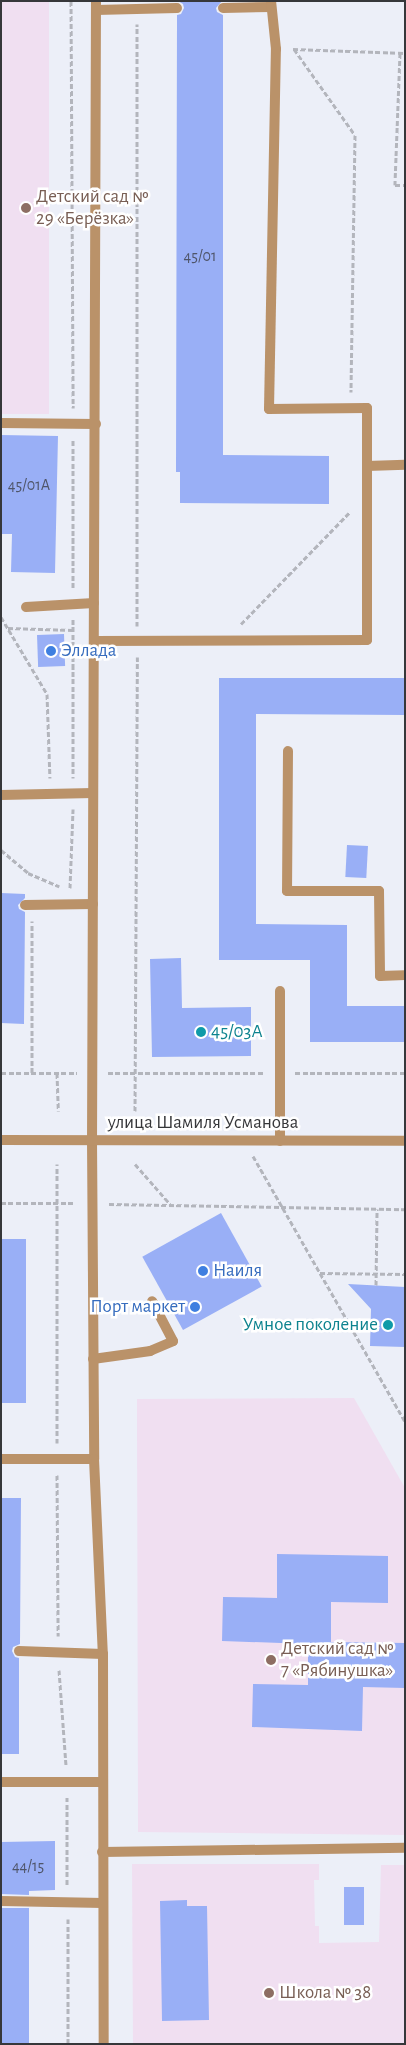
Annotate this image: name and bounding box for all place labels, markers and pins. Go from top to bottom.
place label: Детский сад № 29 «Берёзка» [36,186,148,230]
marker: Детский сад № 29 «Берёзка» [20,202,32,214]
place label: Эллада [61,640,116,662]
marker: Эллада [45,645,57,657]
place label: 45/03А [211,1021,263,1043]
marker: 45/03А [195,1026,207,1038]
place label: Наиля [213,1260,262,1282]
marker: Наиля [197,1265,209,1277]
place label: Порт маркет [90,1296,185,1318]
marker: Порт маркет [189,1301,201,1313]
place label: Умное поколение [243,1314,378,1336]
marker: Умное поколение [382,1319,394,1331]
place label: Детский сад № 7 «Рябинушка» [281,1638,393,1682]
marker: Детский сад № 7 «Рябинушка» [265,1654,277,1666]
place label: Школа № 38 [279,1982,371,2004]
marker: Школа № 38 [263,1987,275,1999]

